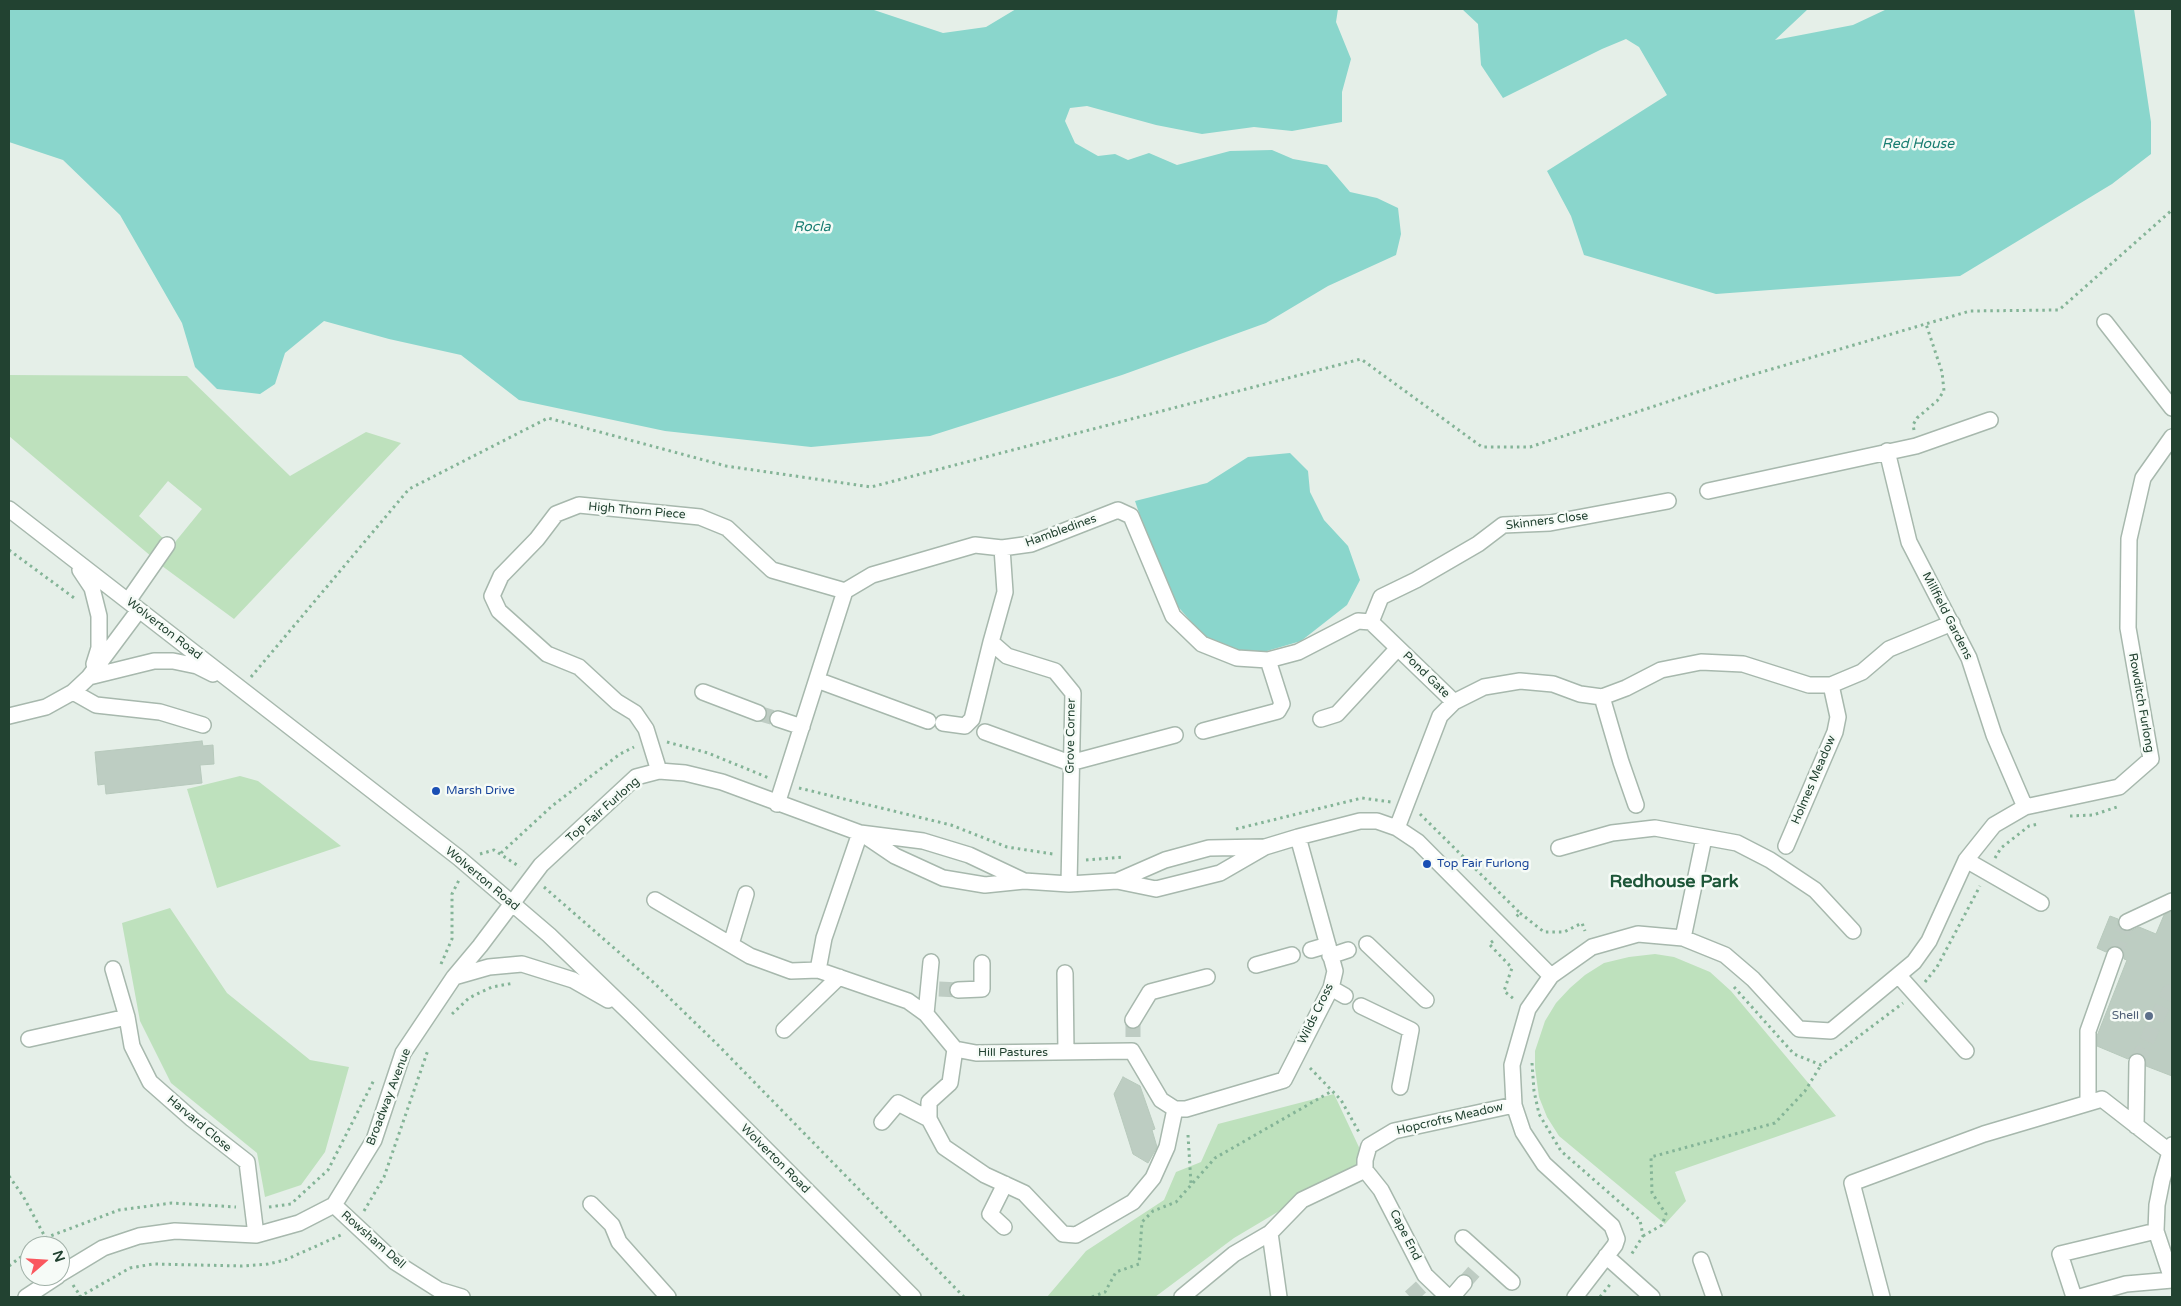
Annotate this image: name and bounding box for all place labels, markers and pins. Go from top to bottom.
place label: Marsh Drive [446,784,515,798]
marker: Marsh Drive [430,785,442,797]
place label: Top Fair Furlong [1437,857,1529,871]
marker: Top Fair Furlong [1421,858,1433,870]
place label: Shell [2112,1009,2139,1023]
marker: Shell [2143,1010,2155,1022]

